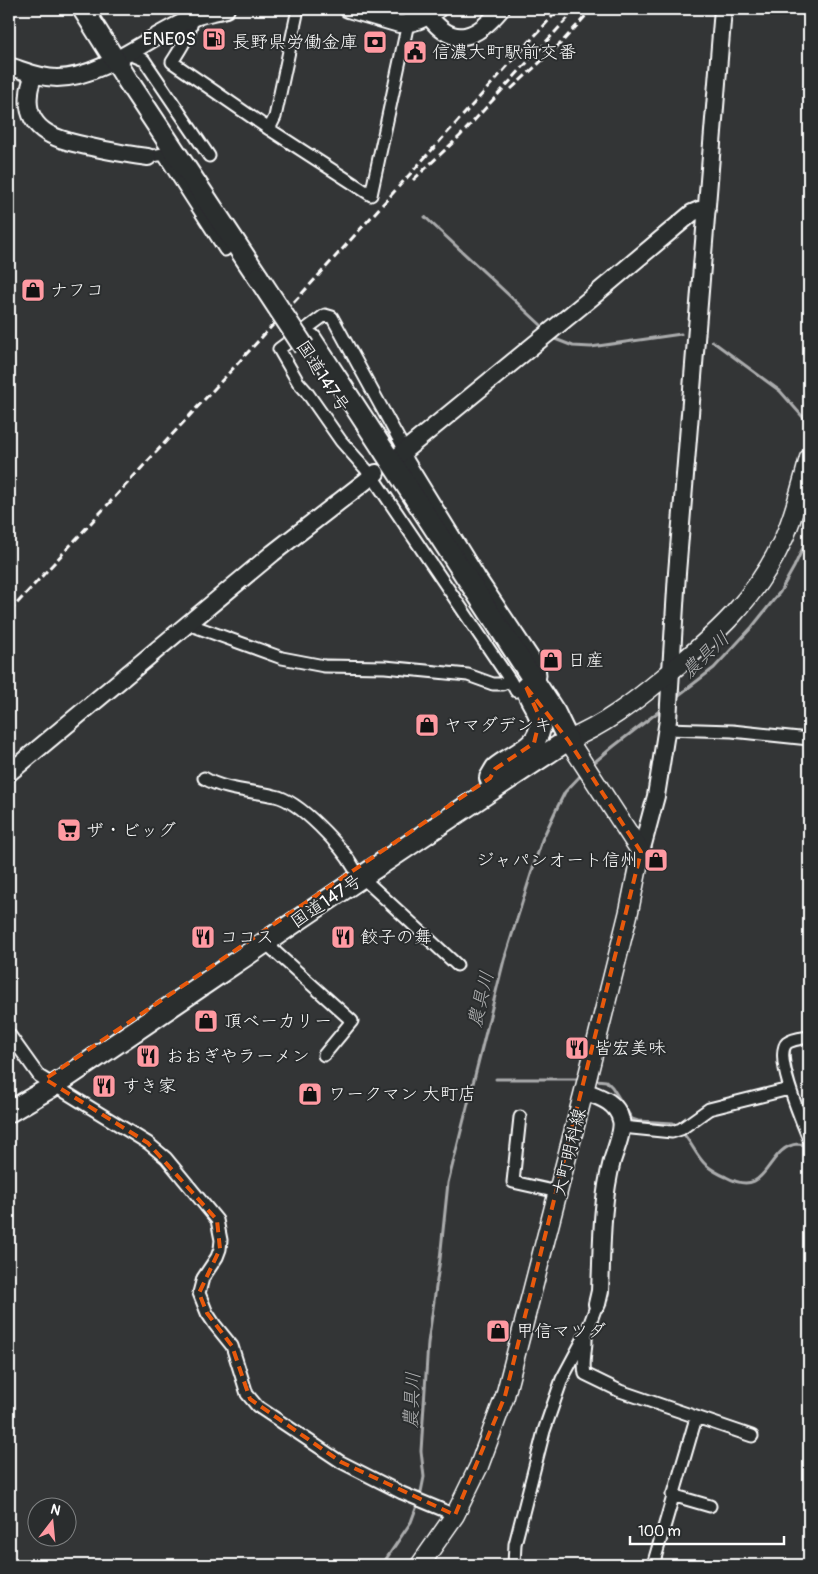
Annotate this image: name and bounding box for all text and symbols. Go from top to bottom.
fuel station icon: ENEOS [201,26,227,52]
place label: ENEOS [143,28,196,51]
bank icon: 長野県労働金庫 [362,29,388,55]
place label: 長野県労働金庫 [232,31,358,54]
public building icon: 信濃大町駅前交番 [402,39,428,65]
place label: 信濃大町駅前交番 [432,41,576,64]
shop icon: ナフコ [20,277,46,303]
place label: ナフコ [50,279,104,302]
street label: 国道147号 [291,336,354,417]
water label: 農具川 [677,627,735,683]
shop icon: 日産 [538,647,564,673]
place label: 日産 [568,649,604,672]
shop icon: ヤマダデンキ [414,712,440,738]
place label: ヤマダデンキ [444,714,552,737]
supermarket icon: ザ・ビッグ [56,817,82,843]
place label: ザ・ビッグ [86,819,176,842]
shop icon: ジャパンオート信州 [643,847,669,873]
place label: ジャパンオート信州 [476,849,638,872]
street label: 国道147号 [286,869,366,934]
restaurant icon: ココス [190,924,216,950]
restaurant icon: 餃子の舞 [330,924,356,950]
place label: ココス [220,926,274,949]
place label: 餃子の舞 [360,926,432,949]
water label: 農具川 [462,969,500,1030]
shop icon: 頂ベーカリー [193,1008,219,1034]
place label: 頂ベーカリー [224,1010,332,1033]
restaurant icon: 皆宏美味 [564,1035,590,1061]
place label: 皆宏美味 [594,1037,666,1060]
restaurant icon: おおぎやラーメン [135,1043,161,1069]
place label: おおぎやラーメン [166,1045,310,1068]
restaurant icon: すき家 [91,1073,117,1099]
place label: すき家 [122,1075,176,1098]
shop icon: ワークマン 大町店 [297,1081,323,1107]
place label: ワークマン 大町店 [328,1083,476,1106]
street label: 大町明科線 [547,1106,592,1199]
shop icon: 甲信マツダ [485,1318,511,1344]
place label: 甲信マツダ [516,1320,606,1343]
water label: 農具川 [399,1371,425,1429]
north arrow [28,1496,78,1546]
text: N [49,1501,62,1519]
scale bar [630,1514,784,1546]
text: 100 m [638,1522,681,1541]

